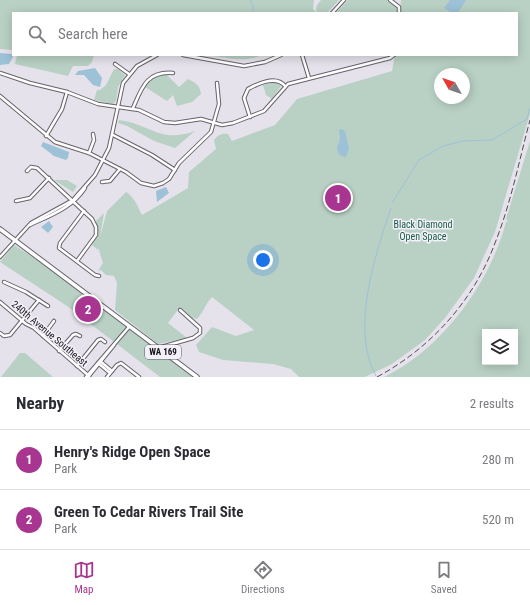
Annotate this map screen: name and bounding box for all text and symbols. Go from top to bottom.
search box [12,12,518,56]
icon: search [26,23,48,45]
text: Search here [58,25,128,43]
north arrow [434,68,470,104]
pin: 1 [325,183,351,213]
park label: Black Diamond Open Space [393,219,453,242]
your location [253,250,273,270]
pin: 2 [75,294,101,324]
street label: 240th Avenue Southeast [9,298,91,368]
map controls [482,329,518,365]
button: layers [482,329,518,365]
road number: WA 169 [145,345,181,359]
text: Nearby [16,393,64,413]
text: 2 results [470,396,514,411]
text: Henry's Ridge Open Space [54,443,211,461]
text: 1 [26,452,32,467]
text: 280 m [482,452,514,467]
text: Park [54,461,77,476]
text: Green To Cedar Rivers Trail Site [54,503,243,521]
text: 2 [26,512,32,527]
text: 520 m [482,512,514,527]
text: Park [54,521,77,536]
tab: Map [73,559,95,596]
tab: Directions [241,559,285,596]
tab: Saved [431,559,457,596]

